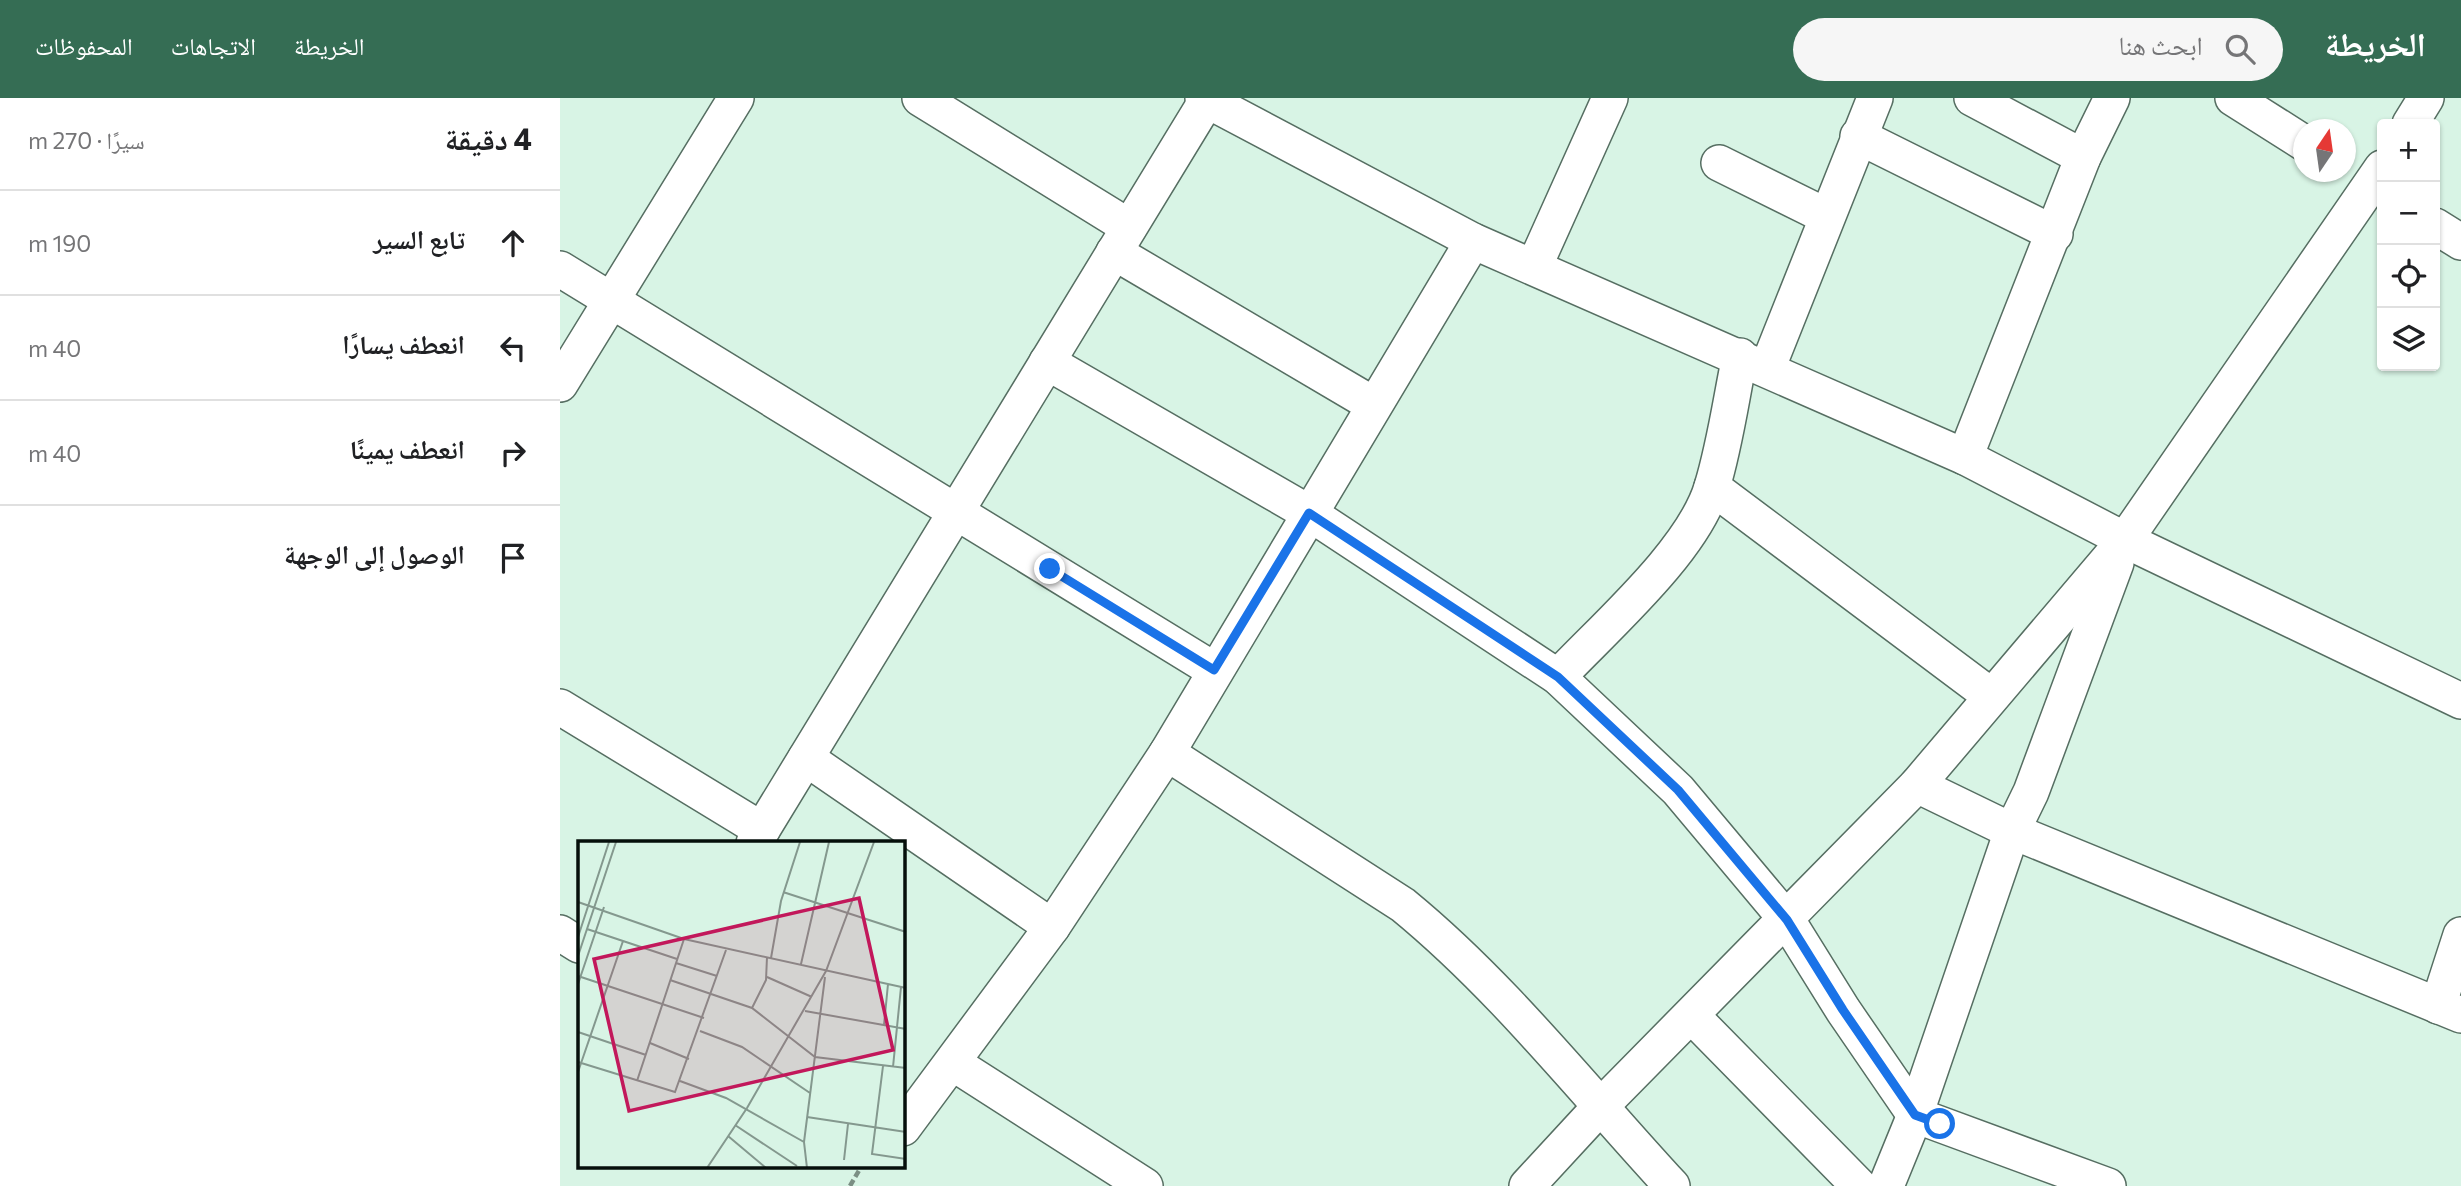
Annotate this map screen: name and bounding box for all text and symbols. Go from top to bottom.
search box [1793,18,2283,81]
text: الخريطة [2325,22,2426,63]
text: ابحث هنا [2118,29,2203,60]
icon: search [2221,30,2259,68]
text: المحفوظات [35,31,133,60]
text: الاتجاهات [171,31,256,60]
text: الخريطة [294,31,365,60]
text: 4 دقيقة [445,119,532,156]
north arrow [2293,119,2356,182]
map controls [2377,119,2440,371]
button: + [2377,119,2440,182]
text: سيرًا · 270 m [28,126,145,154]
button: − [2377,182,2440,245]
text: تابع السير [373,223,465,254]
icon: ahead [494,224,532,262]
text: 190 m [28,229,91,257]
button: locate [2377,245,2440,308]
button: layers [2377,308,2440,371]
text: انعطف يسارًا [342,328,465,359]
icon: left [494,329,532,367]
text: 40 m [28,334,81,362]
text: انعطف يمينًا [350,433,465,464]
icon: right [494,434,532,472]
text: 40 m [28,439,81,467]
text: الوصول إلى الوجهة [284,538,465,569]
icon: arrive [494,539,532,577]
route end [1034,553,1065,584]
inset map [578,841,905,1168]
route start [1924,1108,1955,1139]

